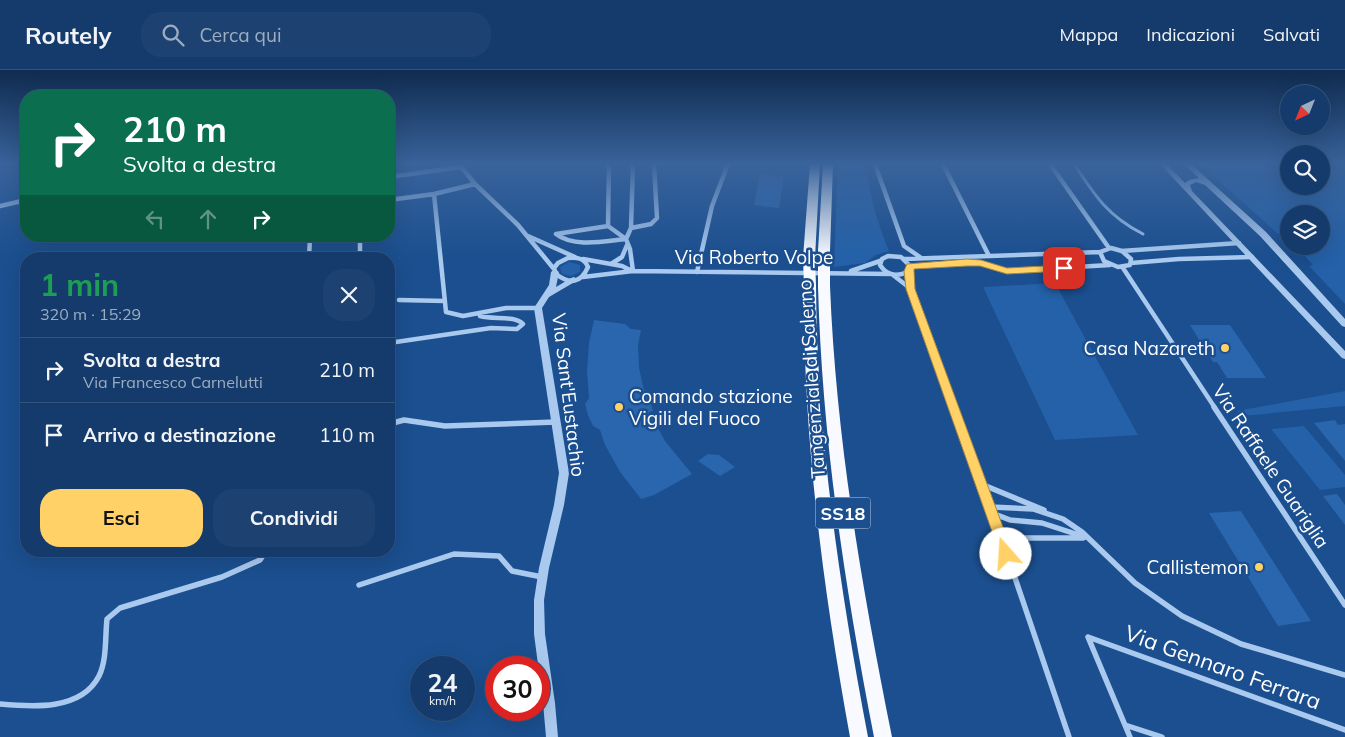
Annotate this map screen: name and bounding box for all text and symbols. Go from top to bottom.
search box [141,12,491,57]
text: Routely [25,20,111,50]
icon: search [159,21,187,49]
text: Cerca qui [199,23,282,47]
text: Mappa [1060,23,1118,46]
text: Indicazioni [1146,23,1235,46]
text: Salvati [1263,23,1320,46]
north arrow [1280,85,1330,135]
map controls [1280,85,1330,255]
text: 210 m [123,107,227,151]
icon: right [40,110,105,175]
button: search [1280,145,1330,195]
text: Svolta a destra [123,150,276,178]
icon: left [141,205,169,233]
icon: ahead [194,205,222,233]
icon: right [247,205,275,233]
button: layers [1280,205,1330,255]
street label: Via Roberto Volpe [675,245,833,269]
pin [1043,247,1085,289]
icon: arrive [1050,254,1078,282]
text: 1 min [40,266,119,304]
button: close [323,269,375,321]
street label: Tangenziale di Salerno [792,279,830,479]
text: 320 m · 15:29 [40,304,141,324]
street label: Via Sant'Eustachio [547,312,591,478]
place label: Casa Nazareth [1083,336,1215,360]
marker: Casa Nazareth [1219,342,1231,354]
text: Svolta a destra [83,348,221,372]
icon: right [40,356,68,384]
text: 210 m [319,358,375,382]
text: Via Francesco Carnelutti [83,372,263,392]
street label: Via Raffaele Guariglia [1207,380,1335,552]
place label: Comando stazione Vigili del Fuoco [629,384,793,430]
marker: Comando stazione Vigili del Fuoco [613,401,625,413]
icon: arrive [40,421,68,449]
text: Arrivo a destinazione [83,423,276,447]
text: 110 m [319,423,375,447]
button: Esci [40,489,203,547]
button: Condividi [213,489,375,547]
road number: SS18 [816,498,870,528]
position arrow [979,527,1031,579]
place label: Callistemon [1146,555,1249,579]
marker: Callistemon [1253,561,1265,573]
street label: Via Gennaro Ferrara [1121,618,1325,716]
speed limit sign: 30 [485,656,550,721]
text: 24 [427,667,458,698]
text: km/h [429,693,456,708]

